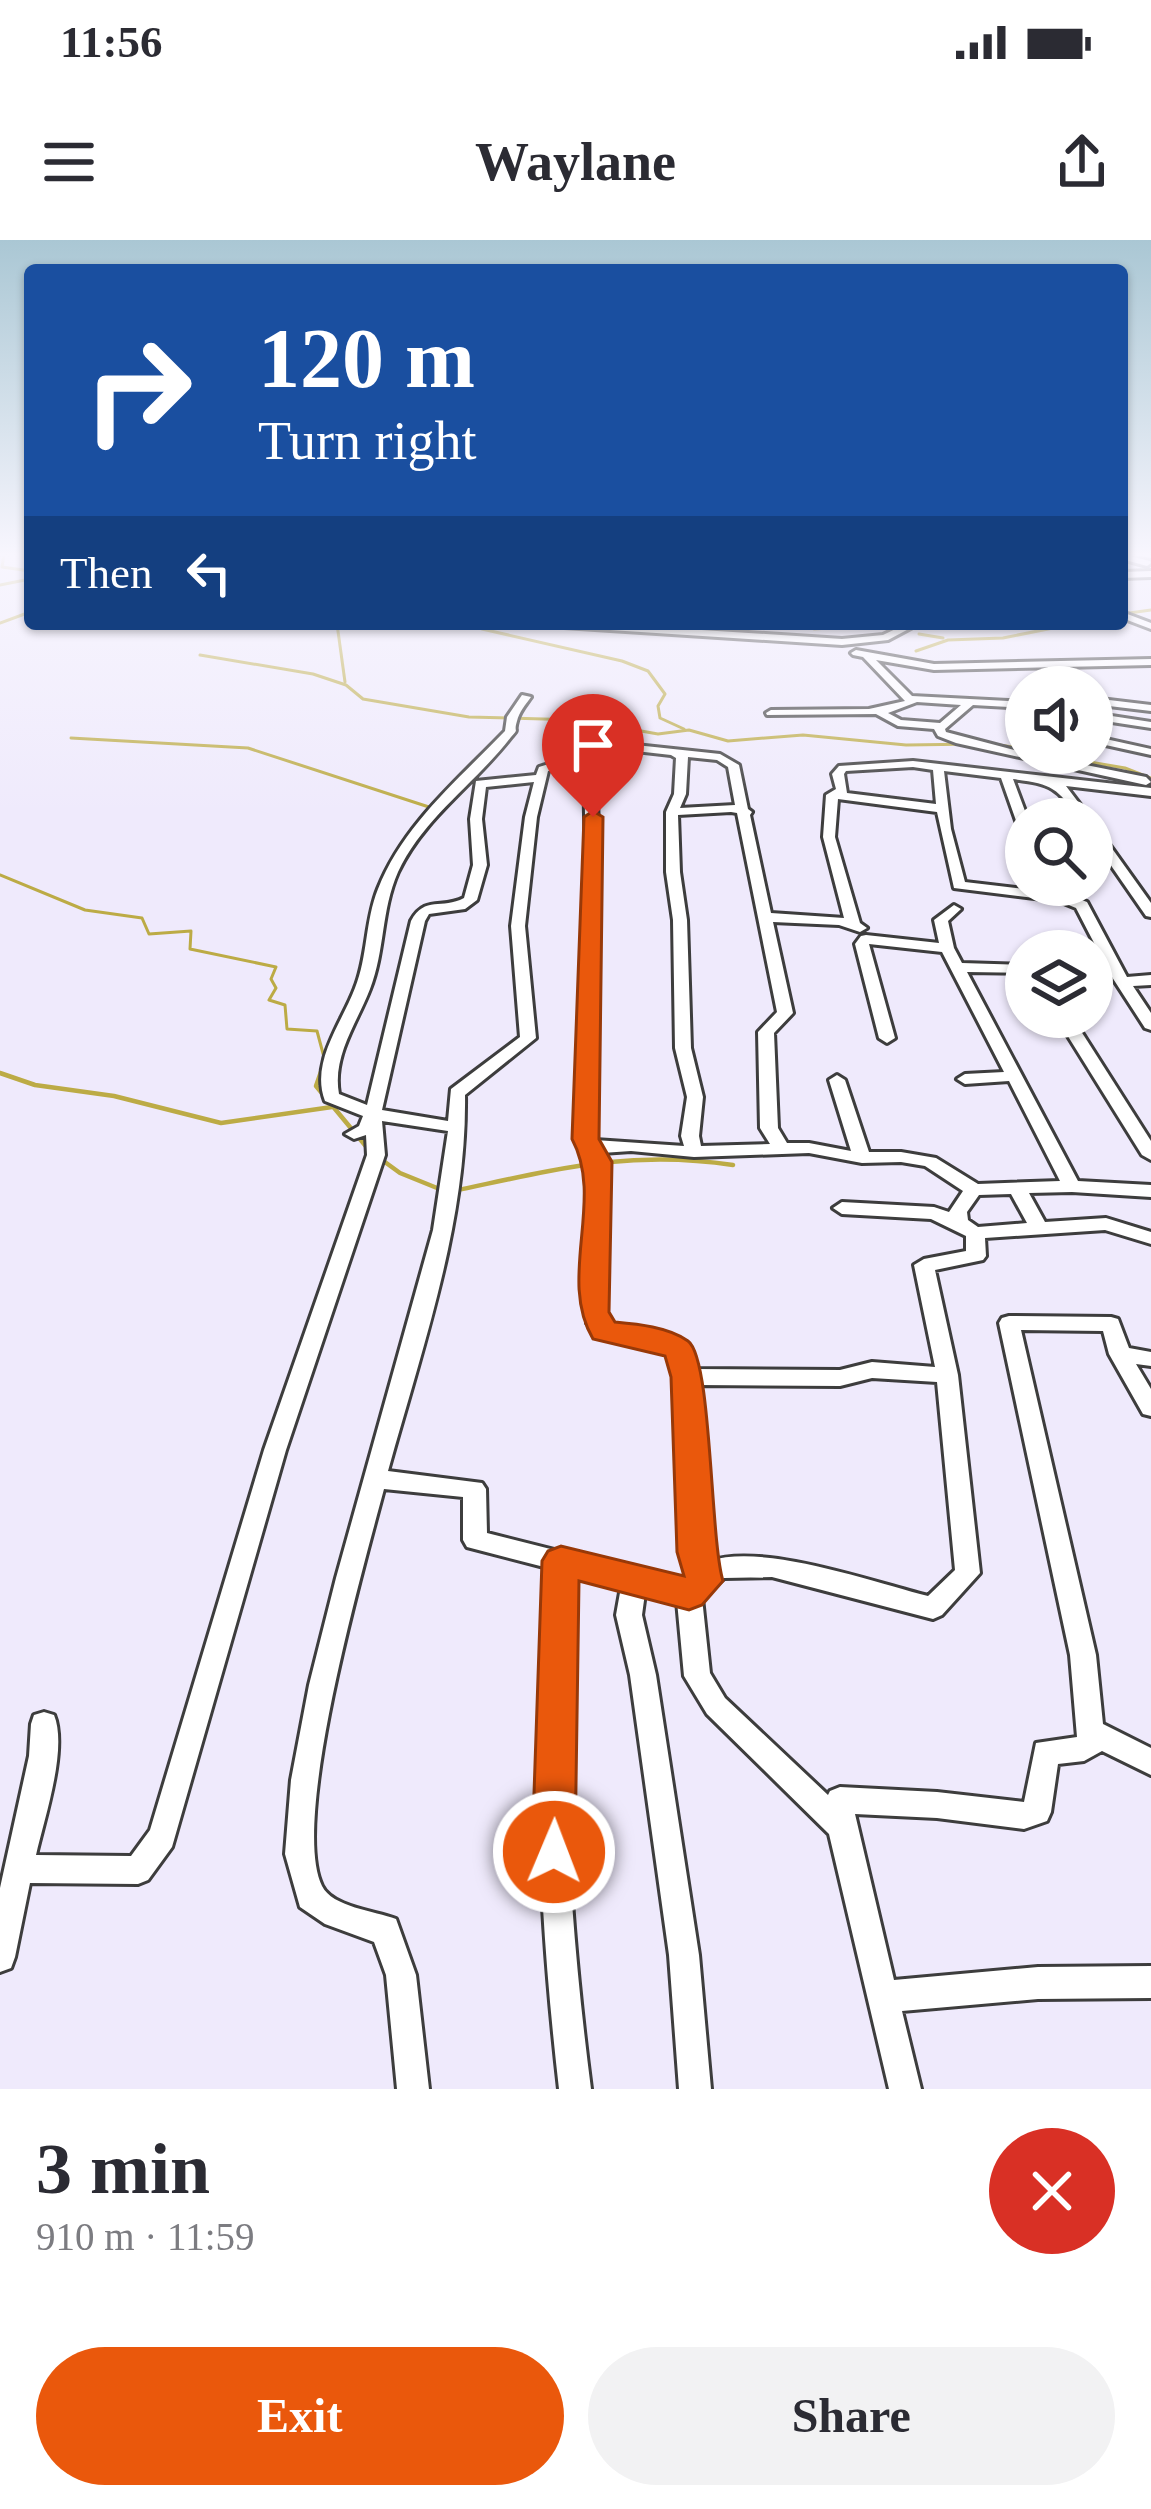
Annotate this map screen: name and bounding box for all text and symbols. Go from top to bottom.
text: 11:56 [60,17,163,67]
icon: menu [36,129,102,195]
icon: share [1049,129,1115,195]
text: Waylane [475,132,676,192]
icon: right [60,312,216,468]
text: 120 m [258,312,475,405]
text: Turn right [258,411,477,471]
icon: left [176,540,242,606]
text: Then [60,548,152,598]
map controls [1005,666,1113,1038]
button: sound [1005,666,1113,774]
pin [542,694,644,817]
icon: arrive [560,712,626,778]
button: search [1005,798,1113,906]
button: layers [1005,930,1113,1038]
position arrow [491,1789,617,1915]
button: close [989,2128,1115,2254]
text: 3 min [36,2129,210,2209]
text: 910 m · 11:59 [36,2215,254,2258]
button: Exit [36,2347,564,2485]
button: Share [588,2347,1115,2485]

